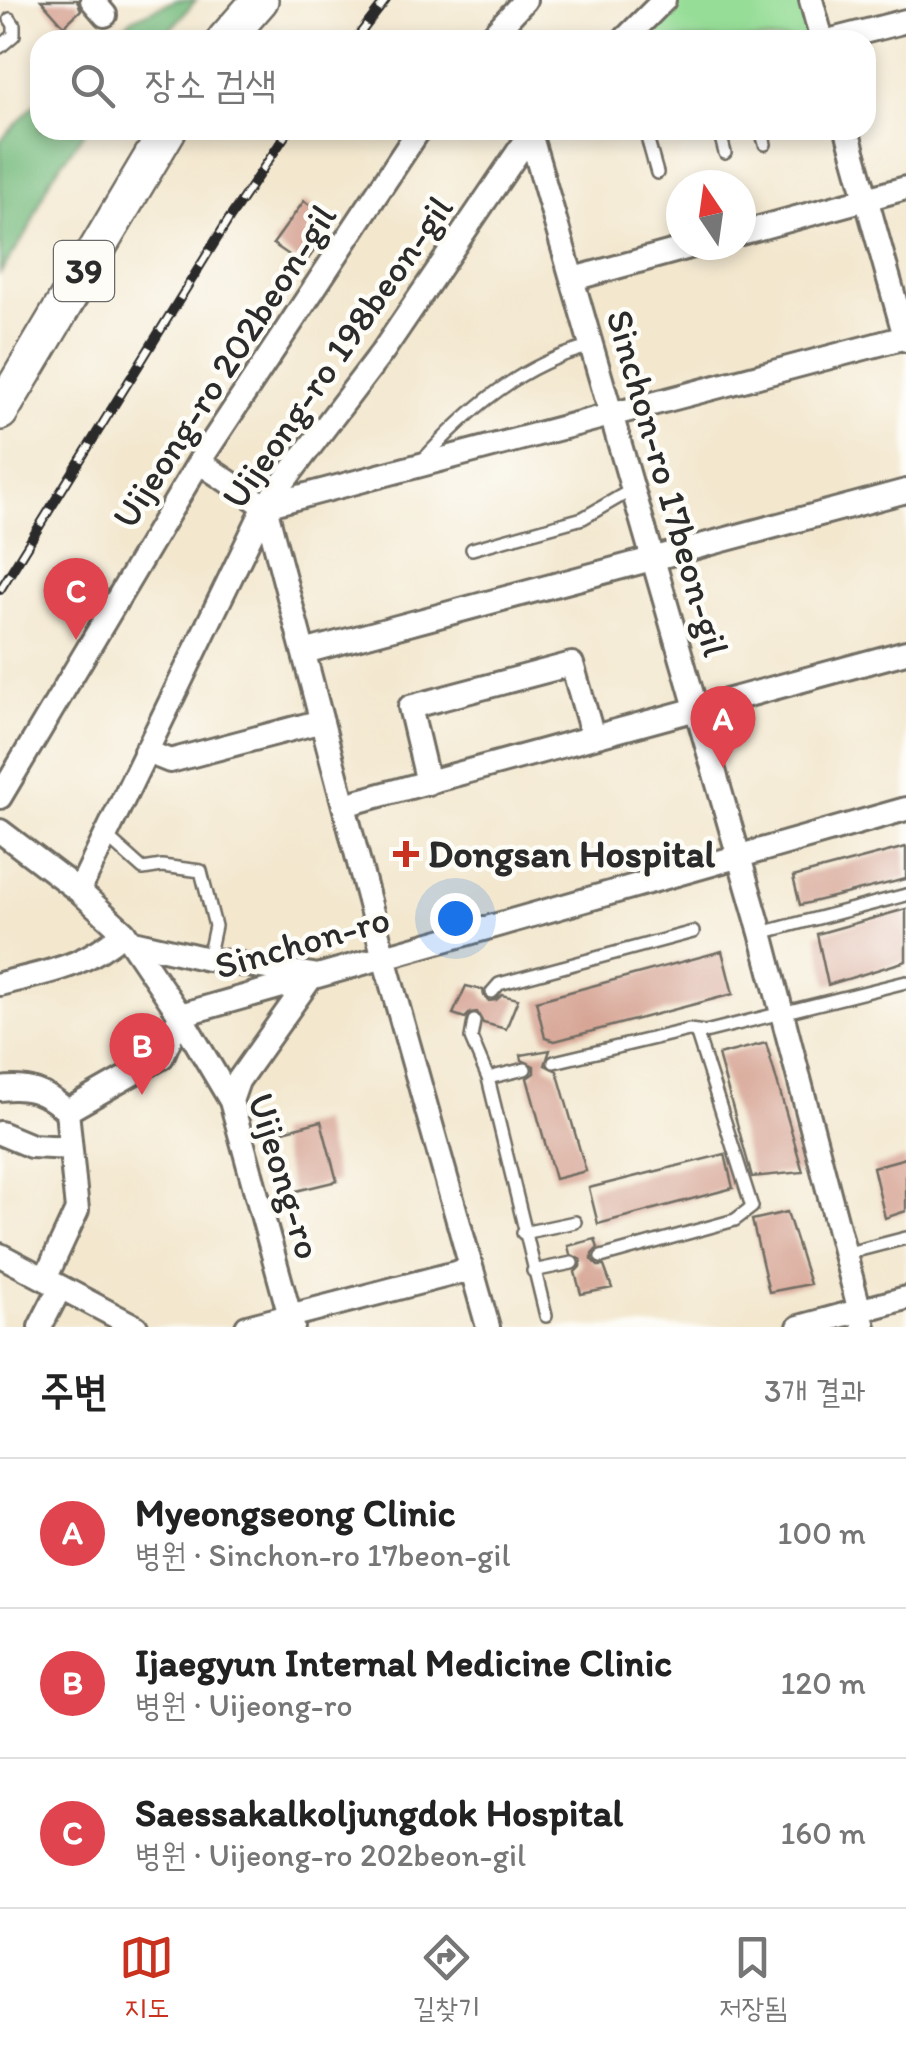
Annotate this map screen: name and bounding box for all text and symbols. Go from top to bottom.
search box [30,30,876,140]
icon: search [65,58,120,113]
text: 장소 검색 [145,61,276,107]
north arrow [666,170,756,260]
street label: Uijeong-ro 198beon-gil [211,186,463,518]
street label: Uijeong-ro 202beon-gil [102,195,346,537]
road number: 39 [54,241,114,301]
street label: Sinchon-ro 17beon-gil [596,304,740,662]
pin: C [44,558,108,640]
pin: A [690,686,756,768]
place label: Dongsan Hospital [428,831,716,877]
marker: Dongsan Hospital [393,841,419,867]
your location [430,893,481,944]
street label: Sinchon-ro [209,895,395,989]
pin: B [110,1012,174,1095]
street label: Uijeong-ro [238,1087,332,1265]
text: 주변 [40,1365,108,1416]
text: 3개 결과 [764,1372,866,1410]
text: Myeongseong Clinic [135,1490,456,1536]
text: A [62,1514,83,1552]
text: 100 m [778,1514,866,1552]
text: 병원 · Sinchon-ro 17beon-gil [135,1536,510,1574]
text: Ijaegyun Internal Medicine Clinic [135,1640,672,1686]
text: B [62,1664,83,1702]
text: 120 m [780,1664,866,1702]
text: 병원 · Uijeong-ro [135,1686,353,1724]
text: Saessakalkoljungdok Hospital [135,1790,623,1836]
text: C [62,1814,83,1852]
text: 160 m [780,1814,866,1852]
text: 병원 · Uijeong-ro 202beon-gil [135,1836,526,1874]
tab: 지도 [119,1930,174,2027]
tab: 길찾기 [413,1930,480,2027]
tab: 저장됨 [719,1930,787,2027]

